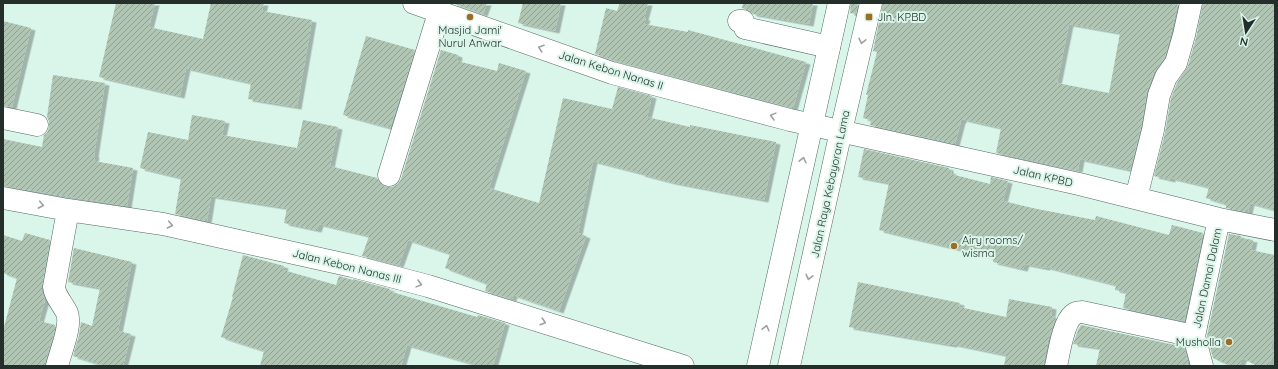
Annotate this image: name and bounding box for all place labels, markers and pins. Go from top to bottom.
place label: Jln. KPBD [877,10,926,24]
marker: Masjid Jami' Nurul Anwar [465,12,475,22]
marker: Jln. KPBD [864,12,874,22]
place label: Masjid Jami' Nurul Anwar [438,23,502,50]
place label: Airy rooms/ wisma [962,233,1023,260]
marker: Airy rooms/ wisma [949,241,959,251]
place label: Musholla [1176,335,1221,349]
marker: Musholla [1224,337,1234,347]

